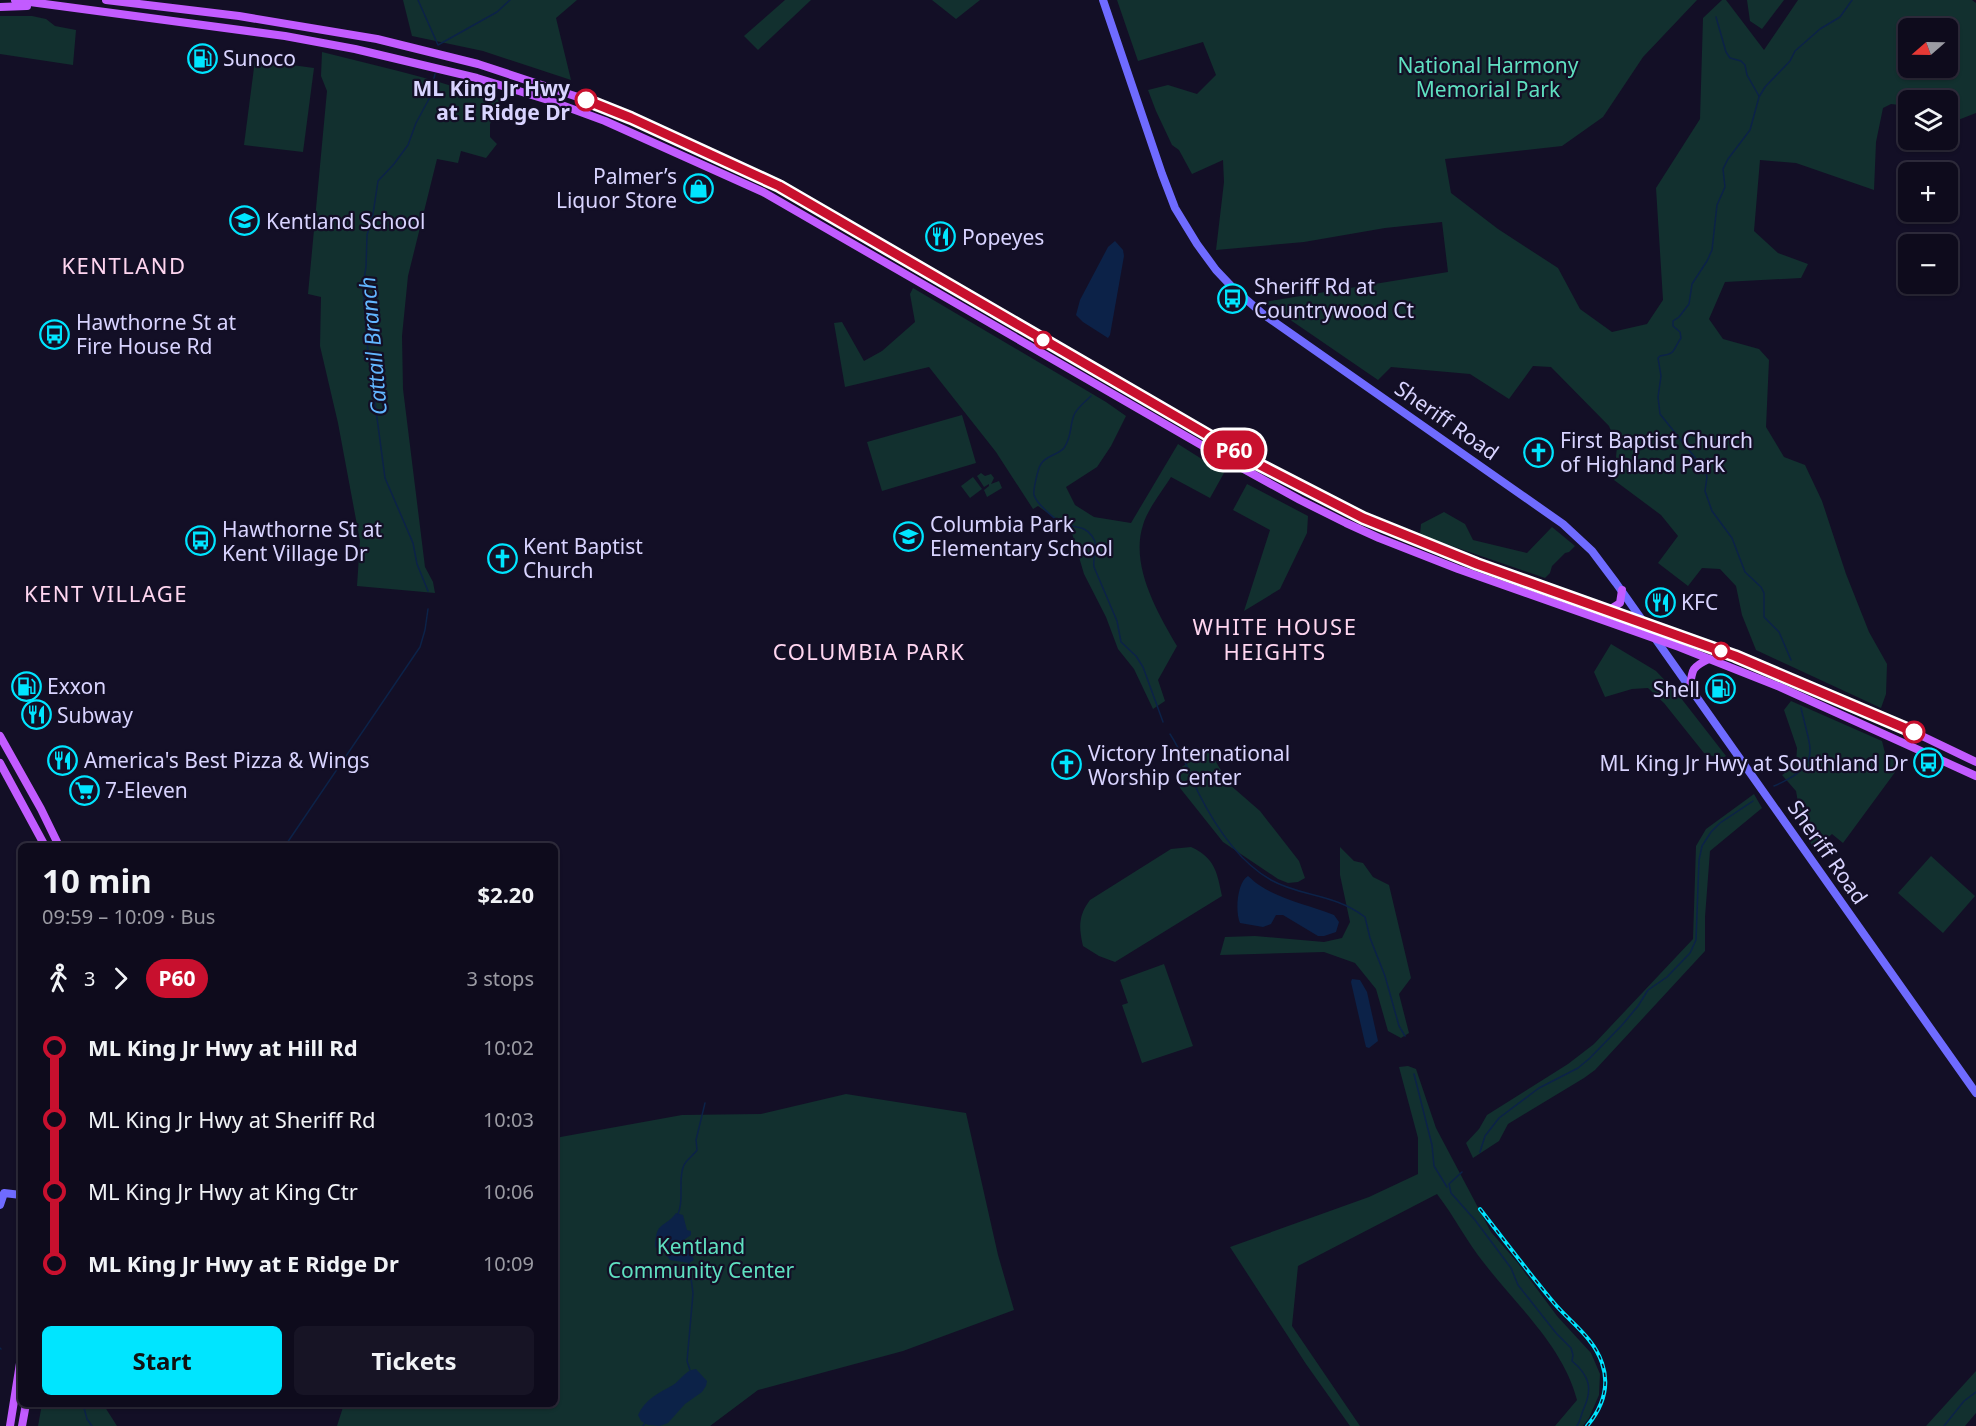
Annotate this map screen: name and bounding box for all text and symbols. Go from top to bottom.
north arrow [1898,18,1958,78]
map controls [1898,18,1958,294]
fuel station icon: Sunoco [186,42,218,74]
place label: Sunoco [223,44,296,72]
park label: National Harmony Memorial Park [1397,51,1579,103]
place label: ML King Jr Hwy at E Ridge Dr [413,74,571,126]
marker: ML King Jr Hwy at E Ridge Dr [575,89,597,111]
button: layers [1898,90,1958,150]
place label: Palmer’s Liquor Store [556,162,677,214]
button: + [1898,162,1958,222]
shop icon: Palmer’s Liquor Store [682,172,714,204]
school or university icon: Kentland School [229,205,261,237]
place label: Kentland School [266,207,425,235]
restaurant icon: Popeyes [925,221,957,253]
place label: Popeyes [962,223,1044,251]
button: − [1898,234,1958,294]
district label: KENTLAND [61,250,187,280]
place label: Sheriff Rd at Countrywood Ct [1254,272,1414,324]
water label: Cattail Branch [351,275,393,417]
bus stop icon: Sheriff Rd at Countrywood Ct [1217,282,1249,314]
place label: Hawthorne St at Fire House Rd [76,308,236,360]
bus stop icon: Hawthorne St at Fire House Rd [39,318,71,350]
unlabelled marker [1034,331,1052,349]
street label: Sheriff Road [1389,374,1505,466]
place label: First Baptist Church of Highland Park [1560,426,1753,478]
line badge: P60 [1200,430,1268,470]
text: P60 [1215,436,1253,464]
church icon: First Baptist Church of Highland Park [1523,436,1555,468]
place label: Columbia Park Elementary School [930,510,1113,562]
place label: Hawthorne St at Kent Village Dr [222,515,382,567]
school or university icon: Columbia Park Elementary School [893,520,925,552]
bus stop icon: Hawthorne St at Kent Village Dr [185,525,217,557]
place label: Kent Baptist Church [523,532,643,584]
church icon: Kent Baptist Church [486,542,518,574]
district label: KENT VILLAGE [24,578,188,608]
restaurant icon: KFC [1644,586,1676,618]
place label: KFC [1681,588,1718,616]
district label: WHITE HOUSE HEIGHTS [1193,611,1357,666]
district label: COLUMBIA PARK [773,636,965,666]
unlabelled marker [1712,642,1730,660]
fuel station icon: Exxon [10,670,42,702]
place label: Exxon [47,672,106,700]
fuel station icon: Shell [1705,673,1737,705]
place label: Shell [1653,675,1700,703]
restaurant icon: Subway [20,699,52,731]
place label: Subway [57,701,133,729]
unlabelled marker [1903,721,1925,743]
place label: Victory International Worship Center [1088,739,1290,791]
restaurant icon: America's Best Pizza & Wings [47,744,79,776]
place label: America's Best Pizza & Wings [84,746,370,774]
bus stop icon: ML King Jr Hwy at Southland Dr [1913,747,1945,779]
church icon: Victory International Worship Center [1051,749,1083,781]
place label: ML King Jr Hwy at Southland Dr [1599,749,1908,777]
supermarket icon: 7-Eleven [68,774,100,806]
place label: 7-Eleven [105,776,188,804]
street label: Sheriff Road [1782,794,1874,910]
text: 10 min [42,858,152,903]
text: $2.20 [477,879,534,909]
text: 09:59 – 10:09 · Bus [42,903,215,930]
icon: walk [42,962,75,995]
icon: forward [104,962,137,995]
text: P60 [158,964,196,992]
text: 3 [84,965,95,992]
text: 3 stops [467,965,534,992]
text: ML King Jr Hwy at Hill Rd [88,1032,358,1062]
text: 10:02 [483,1034,534,1061]
text: ML King Jr Hwy at Sheriff Rd [88,1104,376,1134]
text: 10:03 [483,1106,534,1133]
text: ML King Jr Hwy at King Ctr [88,1176,358,1206]
text: 10:06 [483,1178,534,1205]
park label: Kentland Community Center [608,1232,795,1284]
text: ML King Jr Hwy at E Ridge Dr [88,1248,399,1278]
text: 10:09 [483,1250,534,1277]
button: Start [42,1326,282,1395]
button: Tickets [294,1326,534,1395]

